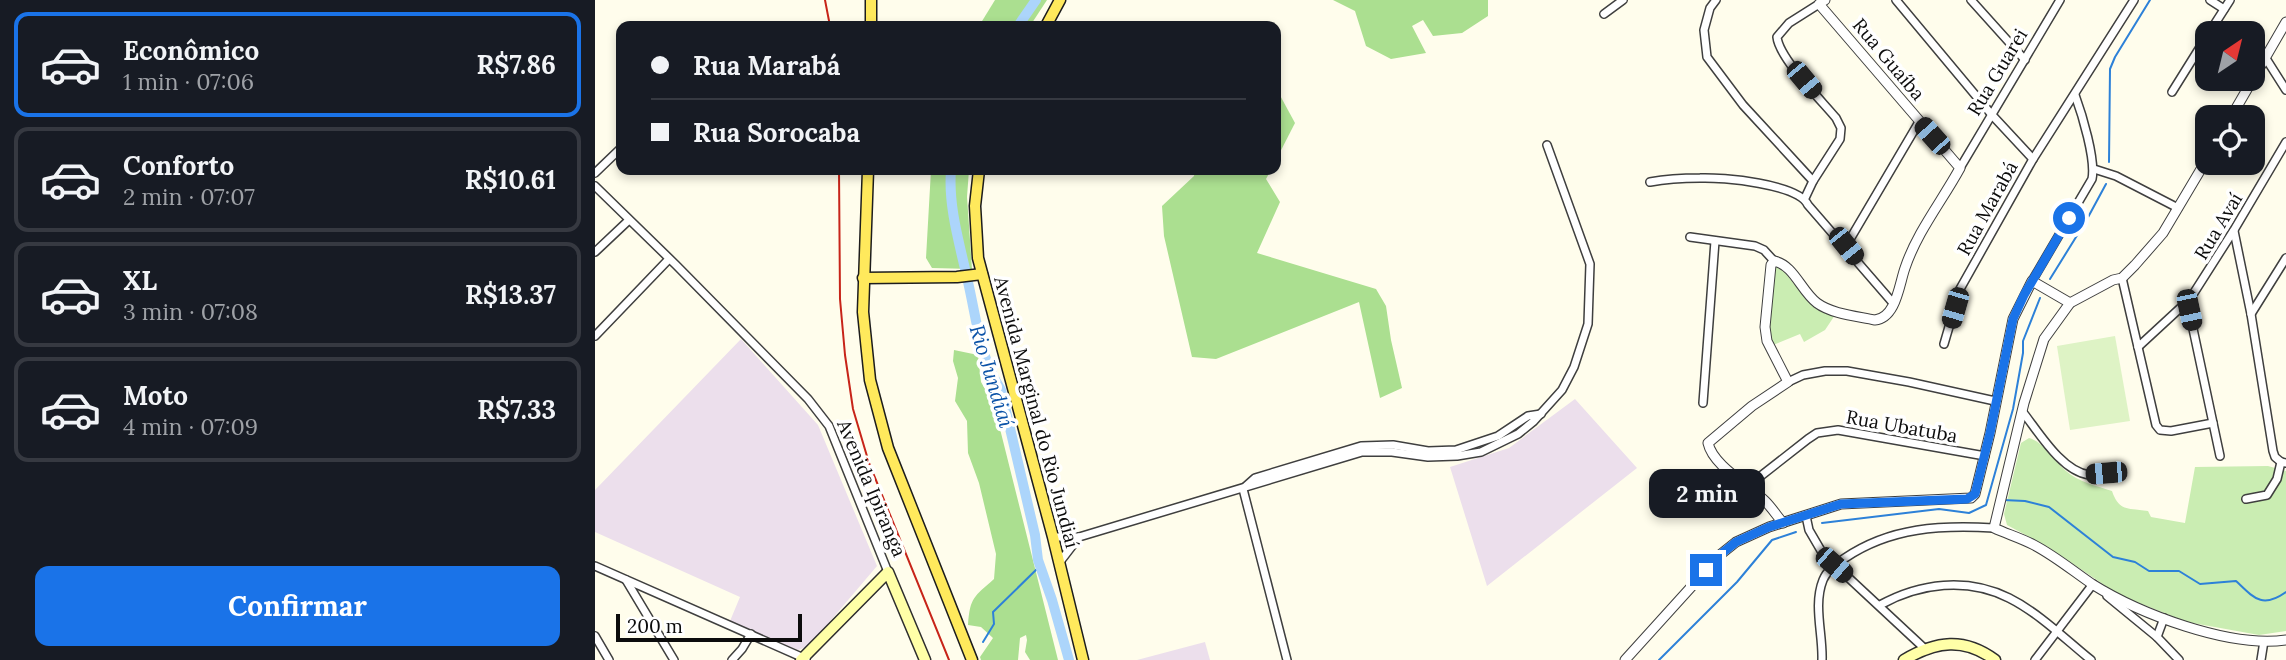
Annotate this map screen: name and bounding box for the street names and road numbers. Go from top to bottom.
street label: Rua Guaíba [1848,13,1930,105]
street label: Rua Guarei [1962,24,2032,120]
street label: Rua Marabá [1951,156,2023,259]
street label: Rua Avaí [2189,188,2247,264]
street label: Avenida Marginal do Rio Jundiaí [989,273,1085,550]
street label: Rua Ubatuba [1844,404,1960,448]
street label: Avenida Ipiranga [832,415,912,560]

